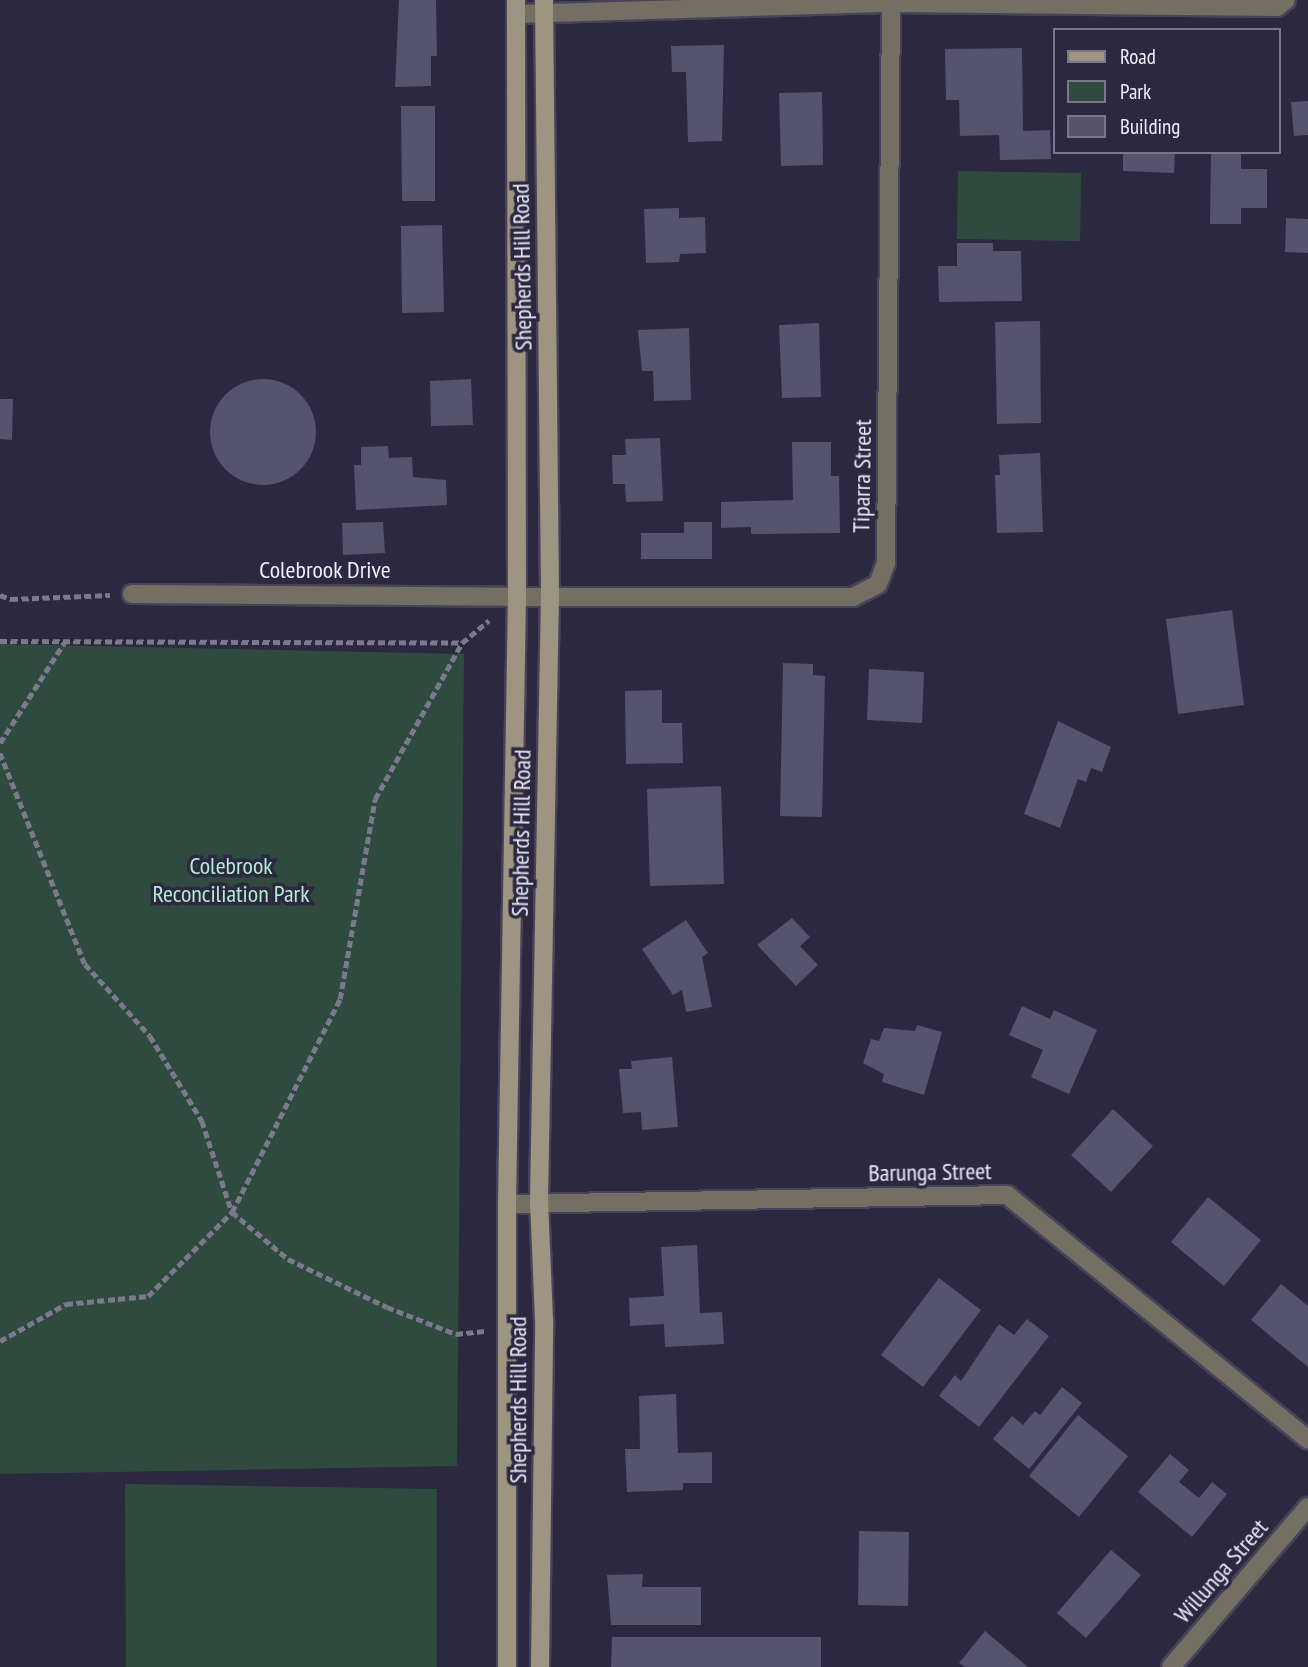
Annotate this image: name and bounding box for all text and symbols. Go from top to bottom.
legend [1052,28,1280,154]
text: Road [1120,43,1156,70]
text: Park [1120,78,1151,105]
text: Building [1120,113,1180,140]
street label: Shepherds Hill Road [506,183,538,351]
street label: Tiparra Street [847,419,877,533]
street label: Colebrook Drive [259,556,391,584]
street label: Shepherds Hill Road [505,749,537,917]
park label: Colebrook Reconciliation Park [153,852,309,908]
street label: Barunga Street [868,1157,992,1187]
street label: Shepherds Hill Road [504,1316,532,1484]
street label: Willunga Street [1168,1513,1274,1629]

